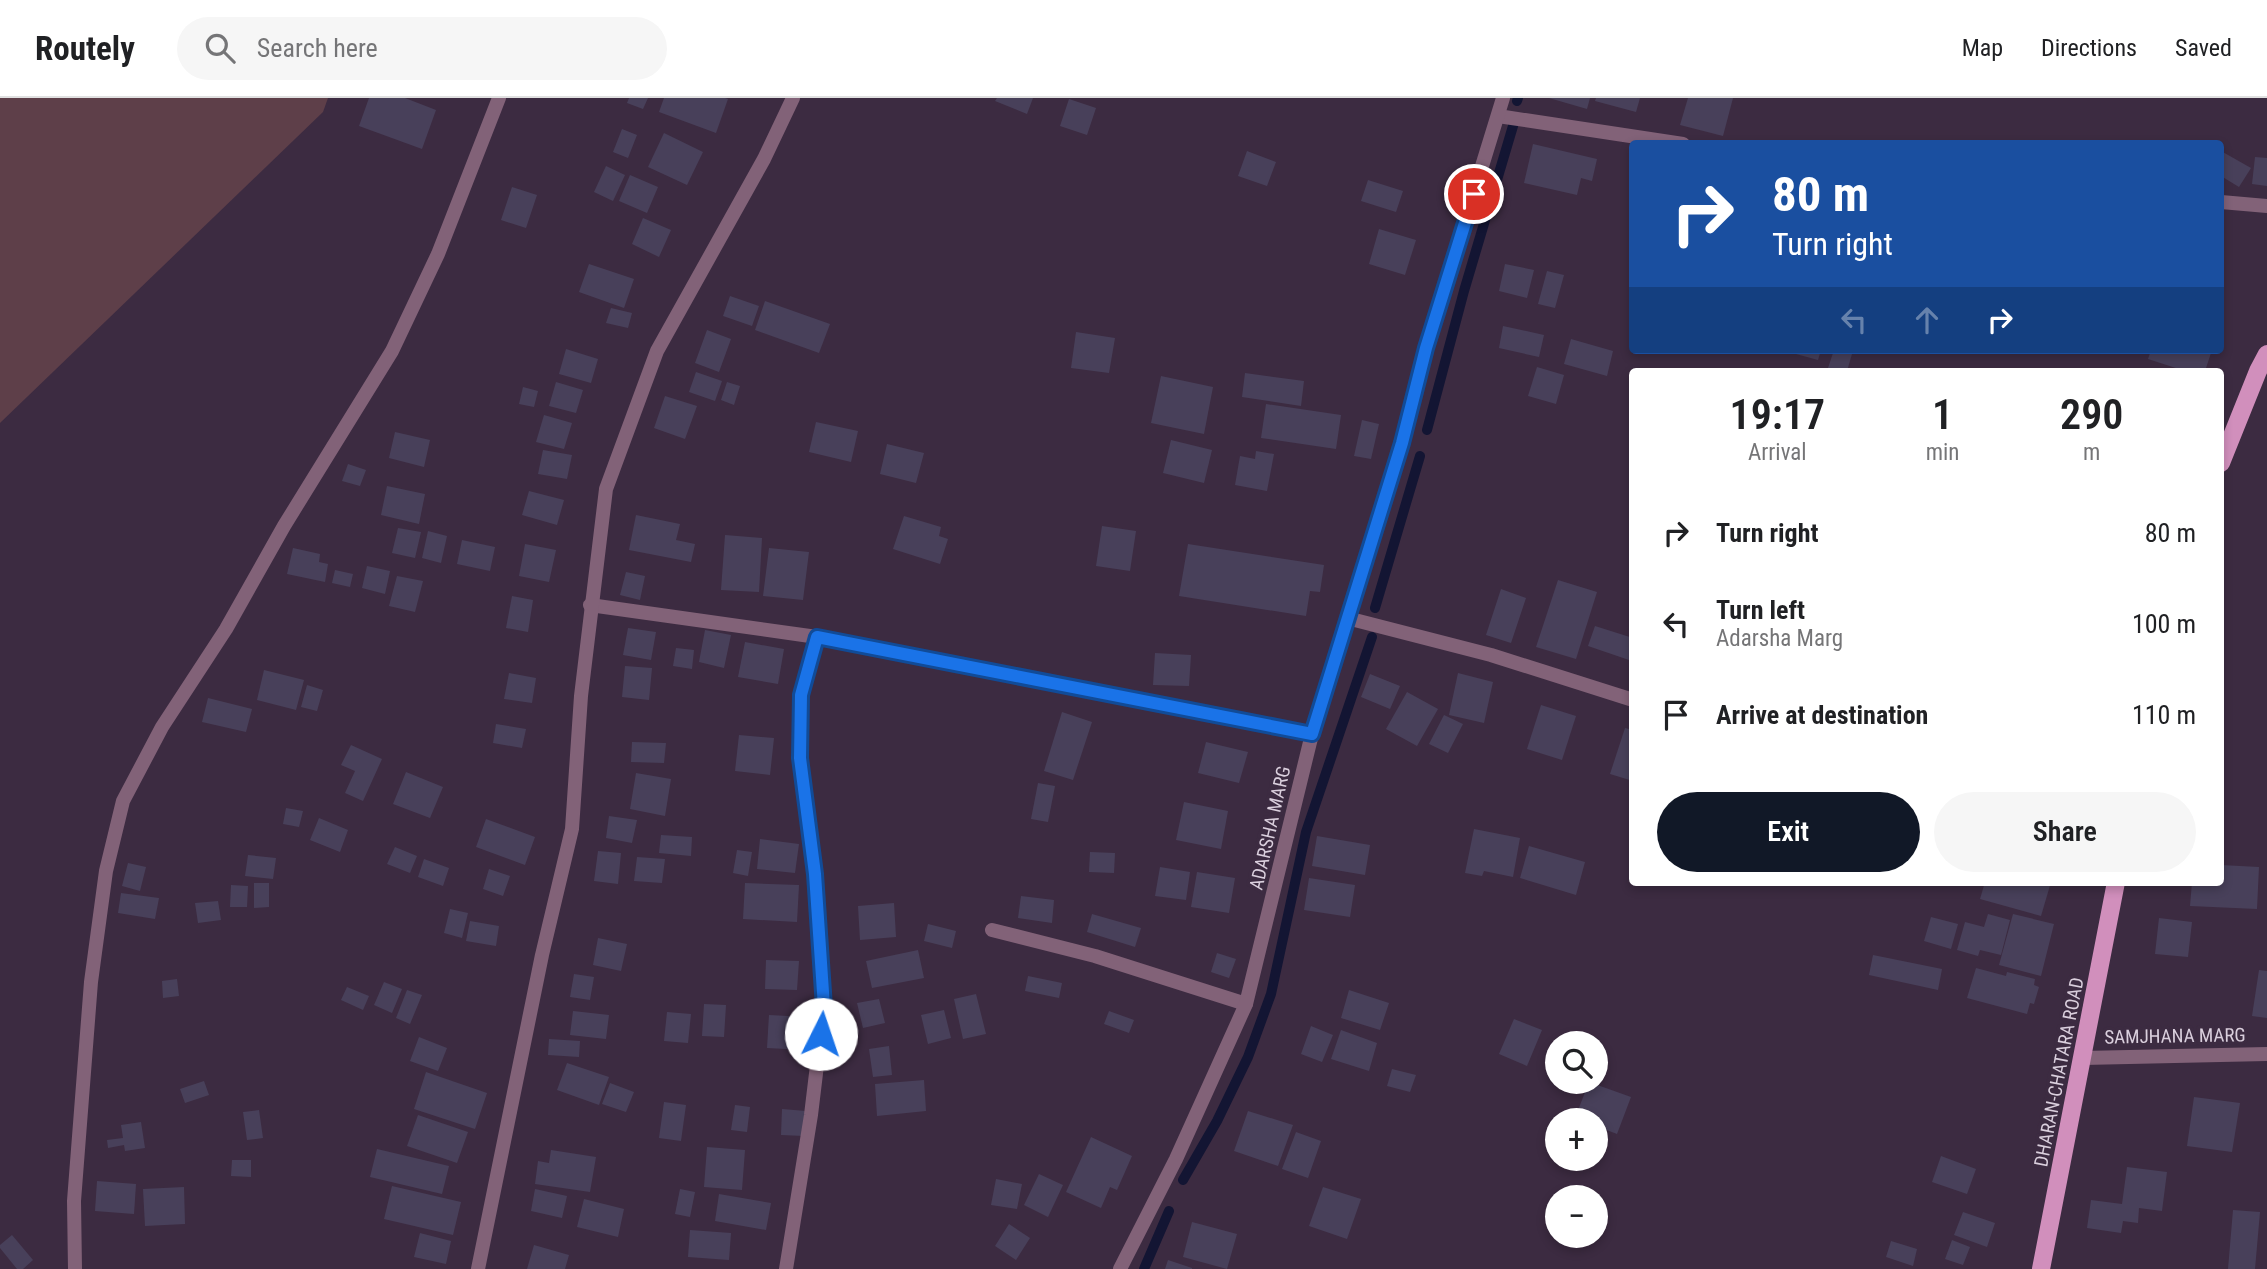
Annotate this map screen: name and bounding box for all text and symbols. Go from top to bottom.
search box [177,17,667,80]
text: Routely [35,29,135,68]
icon: search [201,29,239,67]
text: Search here [257,33,378,63]
text: Map [1962,34,2003,62]
text: Directions [2041,34,2137,62]
text: Saved [2175,34,2232,62]
pin [1444,164,1504,224]
text: 80 m [1772,166,1869,223]
icon: right [1657,168,1748,259]
icon: arrive [1455,175,1493,213]
text: Turn right [1772,225,1893,263]
icon: left [1835,301,1873,339]
icon: ahead [1908,301,1946,339]
icon: right [1981,301,2019,339]
text: 19:17 [1730,390,1825,439]
text: 1 [1932,390,1953,439]
text: 290 [2060,390,2123,439]
text: Arrival [1748,439,1807,466]
text: min [1926,439,1959,466]
text: m [2083,439,2100,466]
icon: right [1657,514,1695,552]
text: Turn right [1716,518,1818,548]
text: 80 m [2145,518,2196,548]
text: Turn left [1716,595,1805,625]
icon: left [1657,605,1695,643]
text: 100 m [2132,609,2196,639]
text: Adarsha Marg [1716,625,1843,652]
icon: arrive [1657,696,1695,734]
text: Arrive at destination [1716,700,1928,730]
text: 110 m [2132,700,2196,730]
street label: ADARSHA MARG [1245,764,1295,892]
button: Exit [1657,792,1920,872]
button: Share [1934,792,2196,872]
street label: DHARAN-CHATARA ROAD [2029,975,2089,1169]
position arrow [784,997,858,1071]
street label: SAMJHANA MARG [2104,1023,2246,1049]
map controls [1545,1031,1608,1248]
button: search [1545,1031,1608,1094]
button: + [1545,1108,1608,1171]
button: − [1545,1185,1608,1248]

